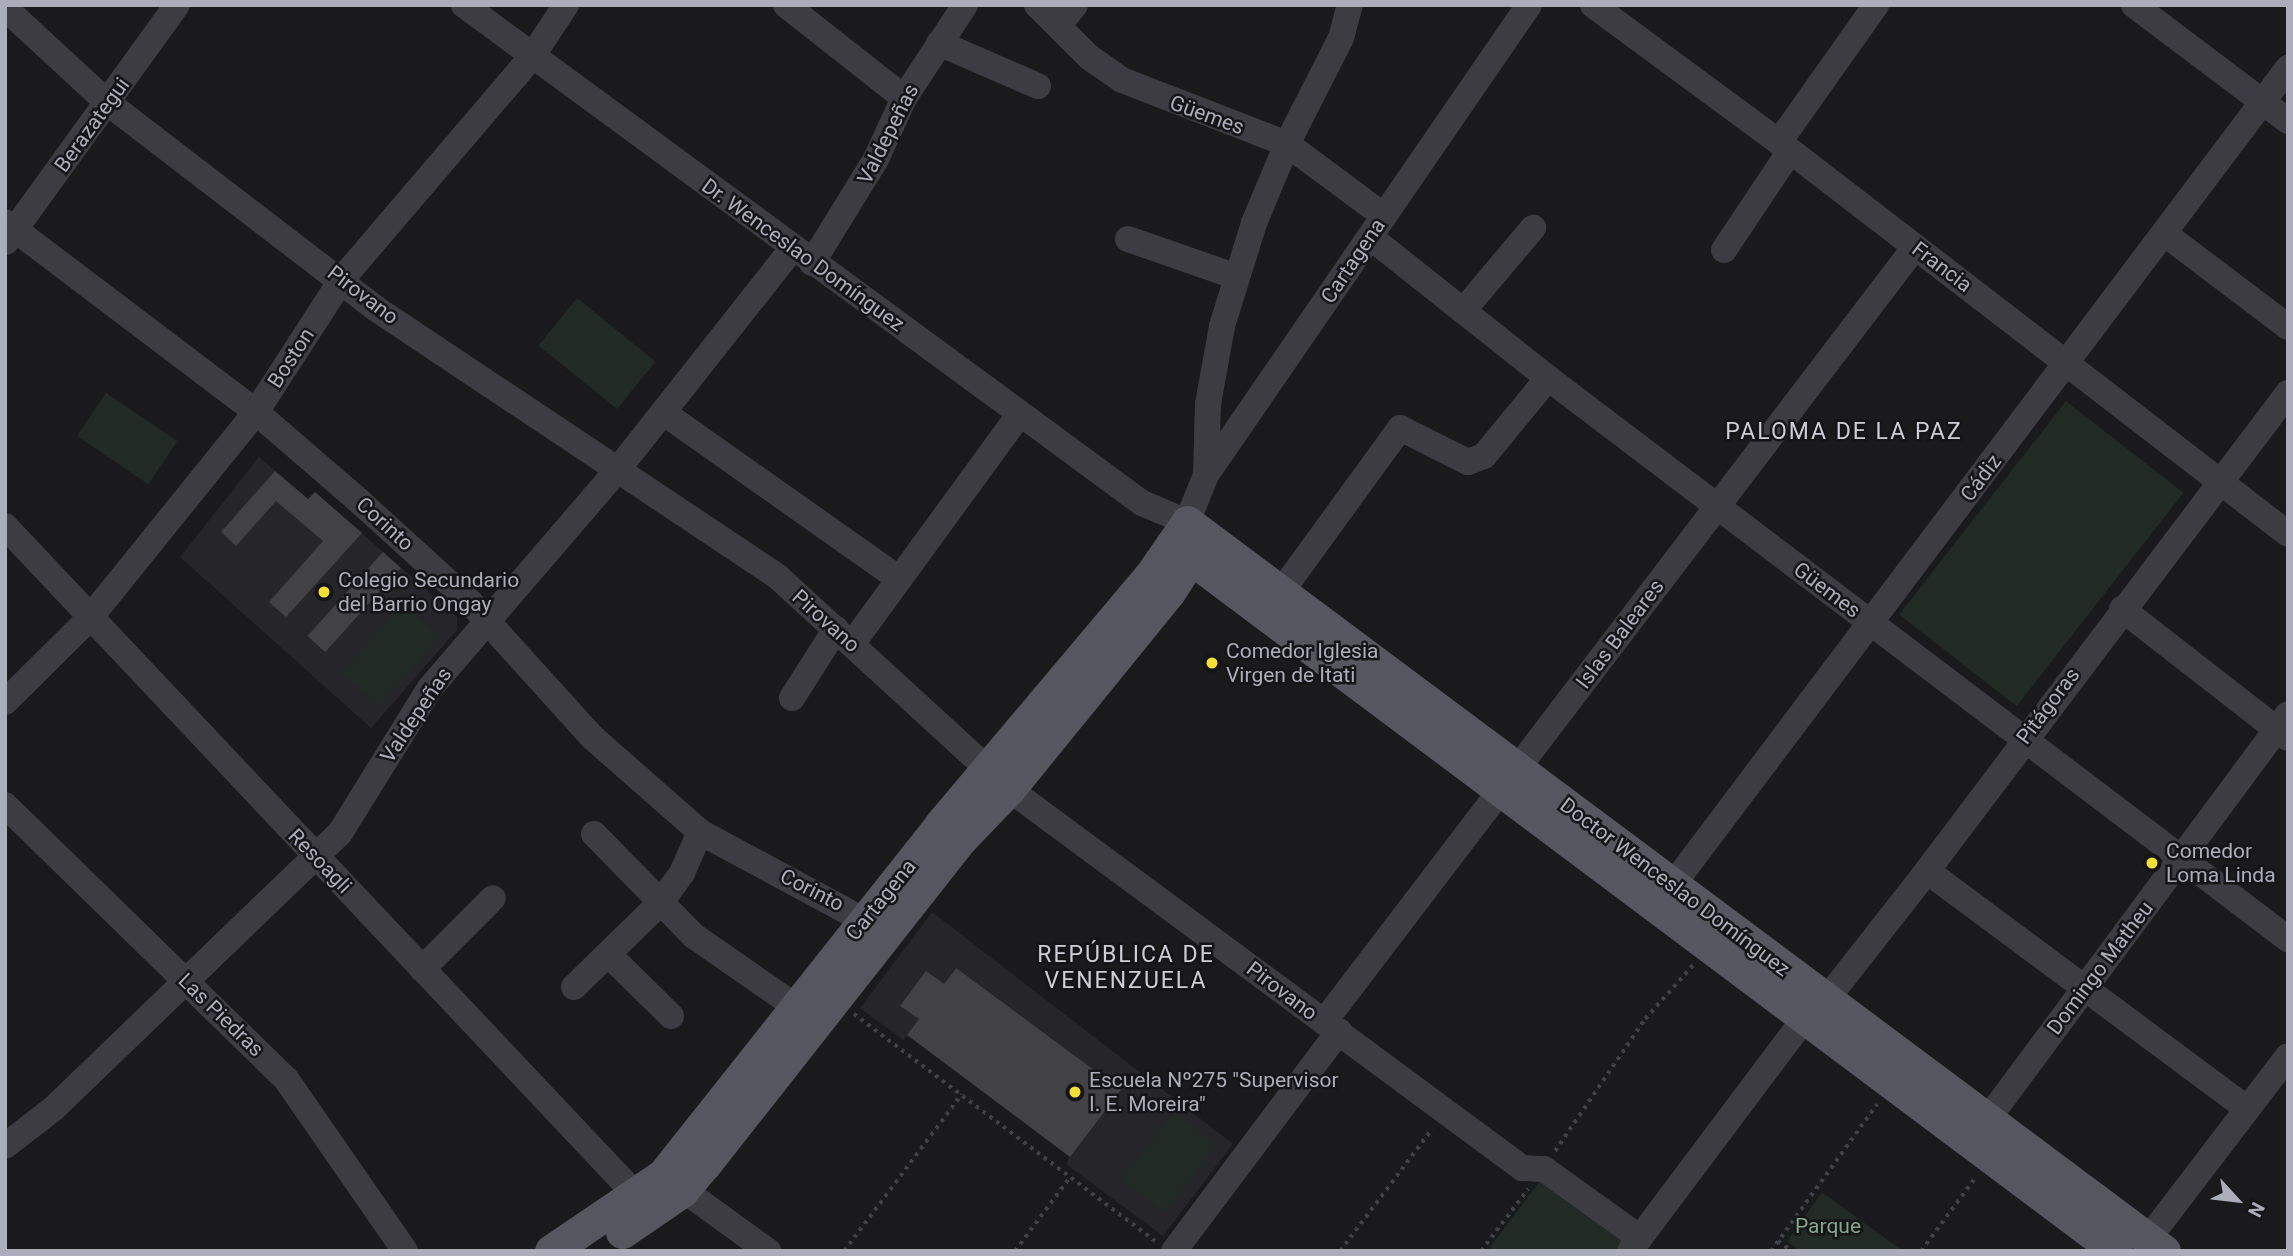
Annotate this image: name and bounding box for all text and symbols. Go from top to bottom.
street label: Berazategui [49,73,135,177]
street label: Valdepeñas [852,80,924,188]
street label: Güemes [1166,90,1248,140]
street label: Dr. Wenceslao Domínguez [697,173,909,337]
street label: Cartagena [1315,214,1391,308]
street label: Francia [1907,236,1977,298]
street label: Pirovano [323,260,403,330]
street label: Boston [262,323,320,393]
district label: PALOMA DE LA PAZ [1727,418,1961,446]
street label: Cádiz [1955,449,2007,507]
street label: Corinto [351,492,419,556]
street label: Güemes [1789,557,1865,623]
place label: Colegio Secundario del Barrio Ongay [338,567,519,617]
street label: Islas Baleares [1571,574,1669,694]
marker: Colegio Secundario del Barrio Ongay [316,584,332,600]
street label: Pirovano [787,584,865,658]
place label: Comedor Iglesia Virgen de Itati [1226,638,1378,688]
marker: Comedor Iglesia Virgen de Itati [1204,655,1220,671]
street label: Valdepeñas [375,663,457,767]
street label: Pitágoras [2011,663,2085,749]
street label: Doctor Wenceslao Domínguez [1555,792,1795,982]
street label: Resoagli [283,823,357,899]
place label: Comedor Loma Linda [2166,838,2276,888]
street label: Cartagena [841,854,921,946]
marker: Comedor Loma Linda [2144,855,2160,871]
street label: Corinto [776,863,848,917]
street label: Domingo Matheu [2042,896,2158,1040]
district label: REPÚBLICA DE VENENZUELA [1039,941,1213,995]
street label: Pirovano [1242,956,1322,1026]
street label: Las Piedras [173,968,269,1062]
place label: Escuela Nº275 "Supervisor I. E. Moreira" [1089,1067,1339,1117]
marker: Escuela Nº275 "Supervisor I. E. Moreira" [1067,1084,1083,1100]
north arrow [2202,1165,2272,1235]
text: N [2243,1199,2269,1221]
park label: Parque [1795,1213,1861,1239]

